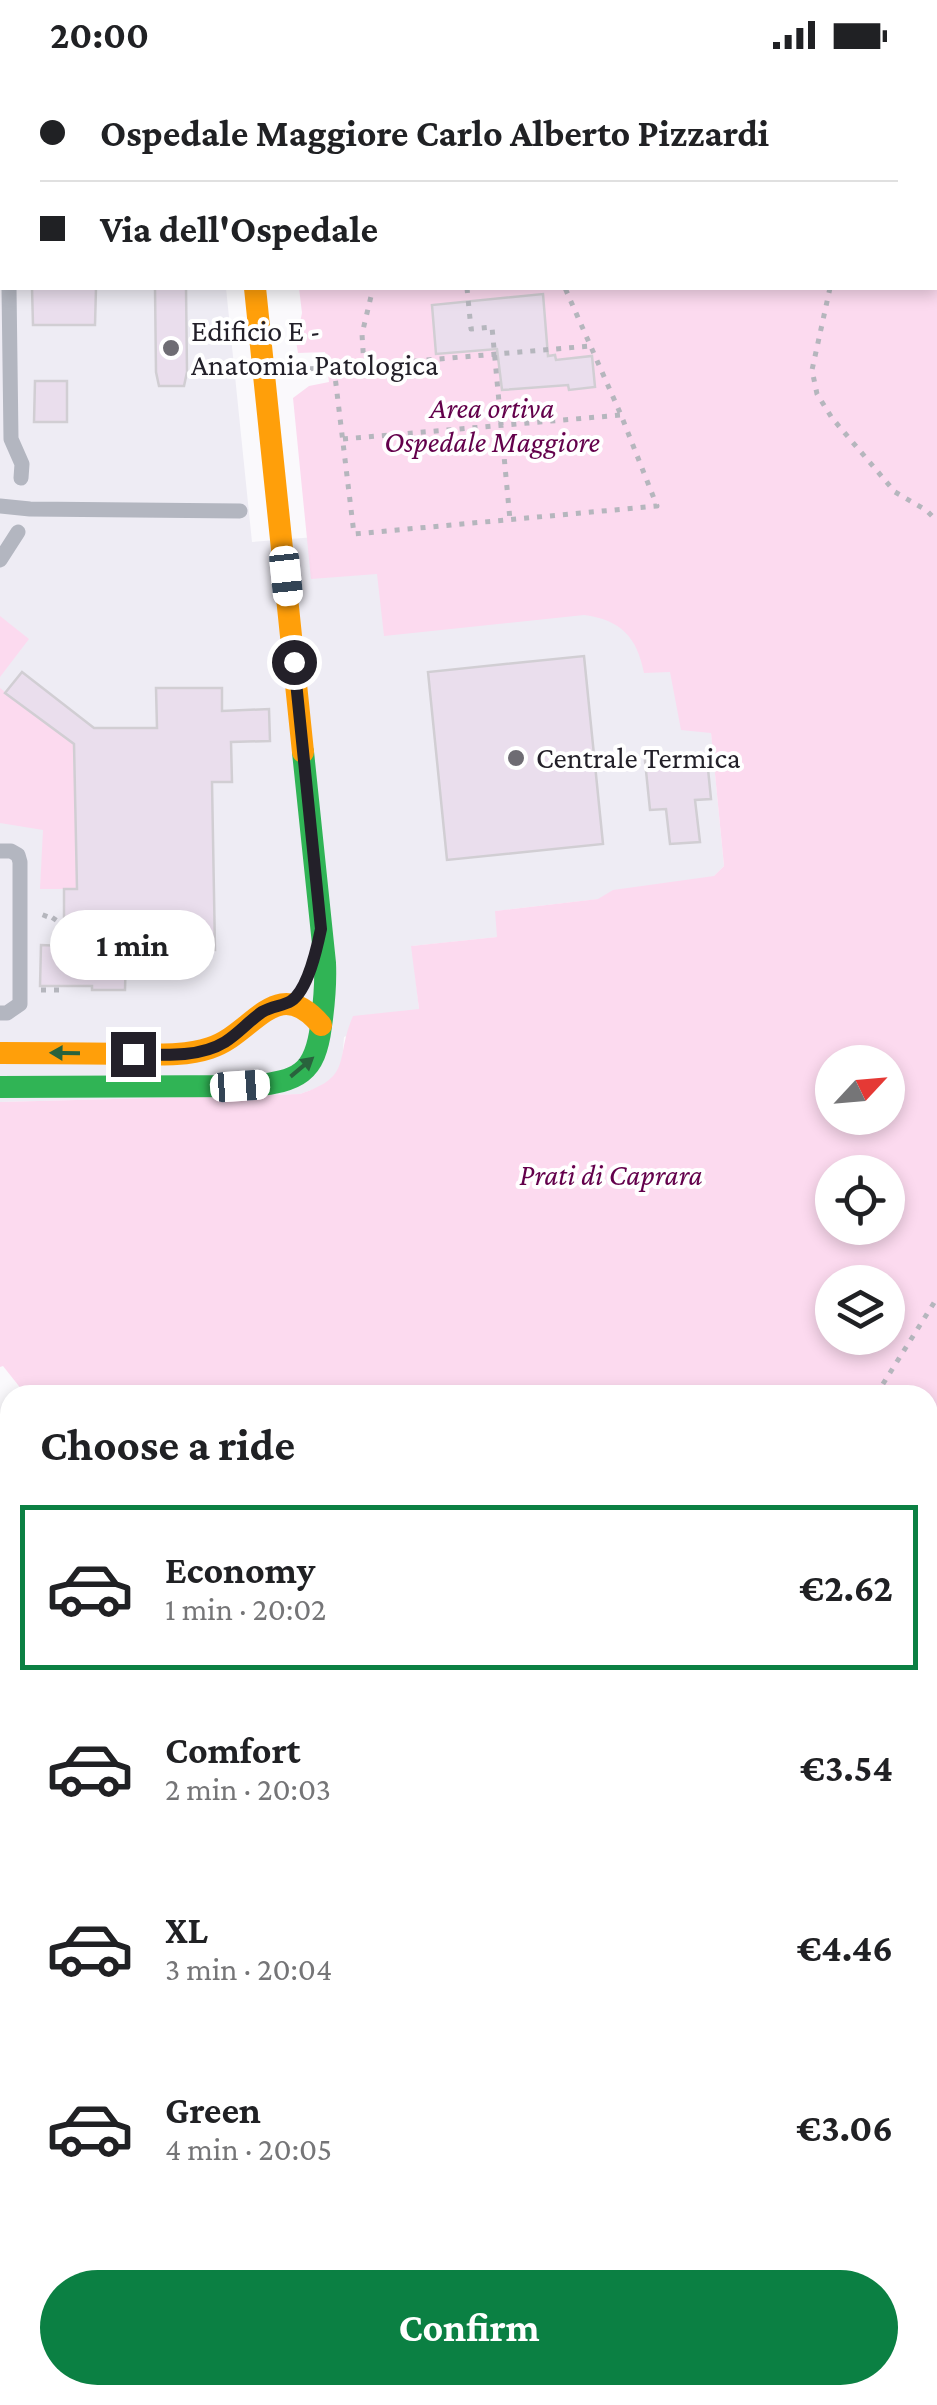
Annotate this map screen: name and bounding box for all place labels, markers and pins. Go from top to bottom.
place label: Edificio E - Anatomia Patologica [191,314,439,382]
marker: Edificio E - Anatomia Patologica [160,337,182,359]
place label: Centrale Termica [536,741,741,774]
marker: Centrale Termica [505,747,527,769]

